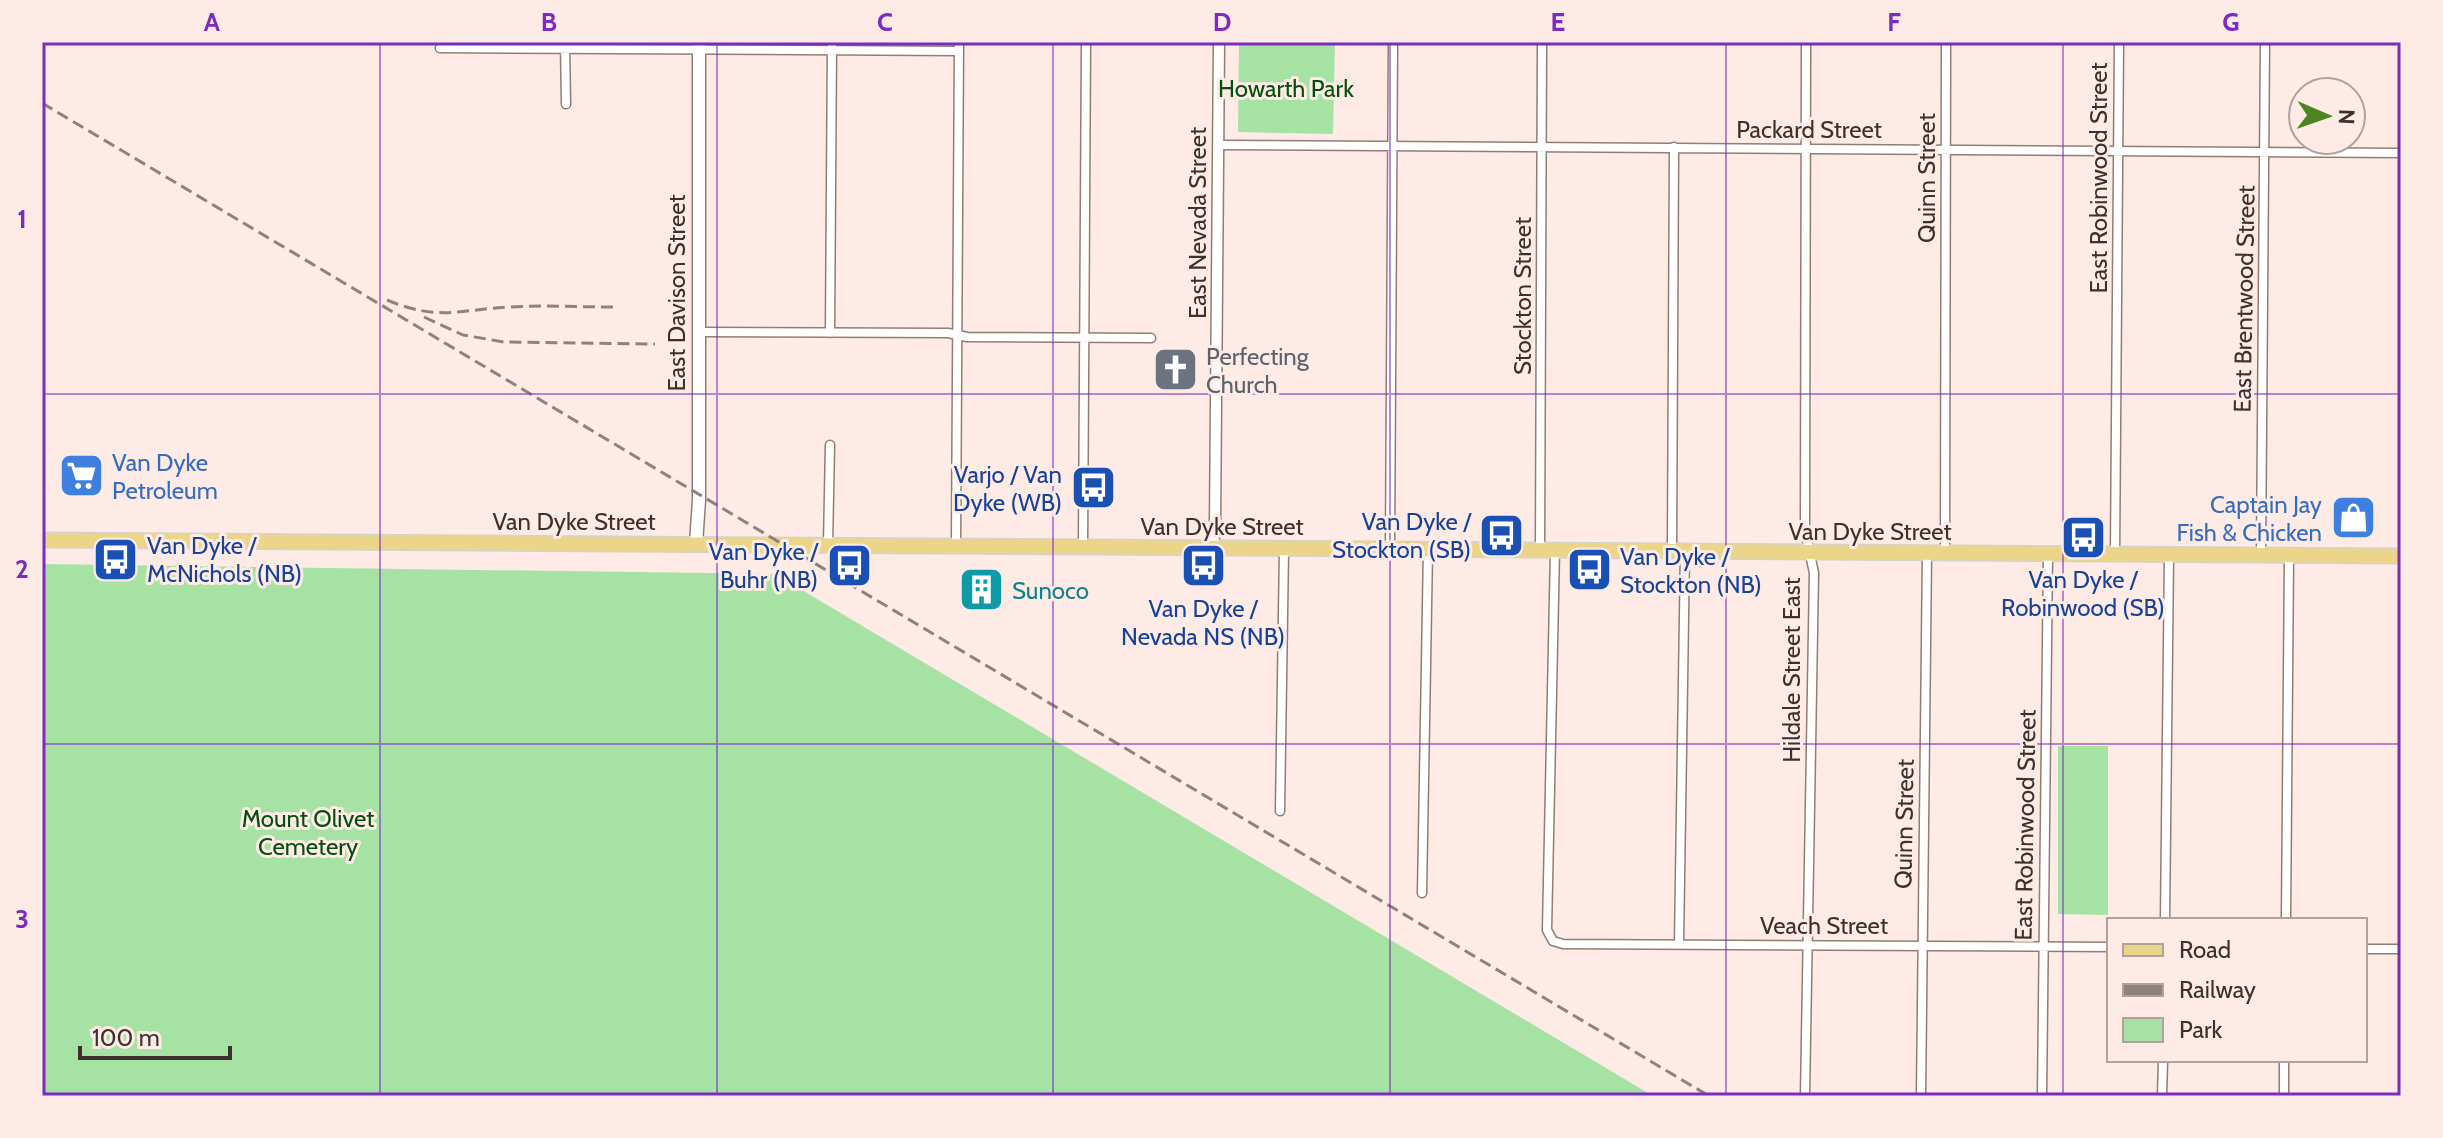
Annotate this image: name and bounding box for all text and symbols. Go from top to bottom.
text: A [204,6,221,38]
text: B [541,6,557,38]
text: C [877,6,893,38]
text: D [1213,6,1231,38]
text: E [1551,6,1565,38]
text: F [1887,6,1901,38]
text: G [2222,6,2240,38]
street label: East Robinwood Street [2084,62,2113,294]
park label: Howarth Park [1218,74,1354,103]
north arrow [2287,76,2367,156]
text: N [2333,108,2360,125]
street label: Quinn Street [1912,113,1941,243]
street label: Packard Street [1736,115,1882,144]
street label: East Nevada Street [1183,127,1212,319]
street label: East Brentwood Street [2228,185,2260,413]
street label: East Davison Street [662,194,691,392]
text: 1 [17,203,27,235]
street label: Stockton Street [1508,217,1537,375]
place label: Perfecting Church [1206,342,1310,399]
church icon: Perfecting Church [1151,346,1199,394]
place label: Van Dyke Petroleum [112,448,218,505]
supermarket icon: Van Dyke Petroleum [57,452,105,500]
place label: Varjo / Van Dyke (WB) [953,460,1062,517]
bus stop icon: Varjo / Van Dyke (WB) [1069,464,1117,512]
place label: Captain Jay Fish & Chicken [2176,490,2322,547]
shop icon: Captain Jay Fish & Chicken [2329,494,2377,542]
street label: Van Dyke Street [492,507,656,536]
place label: Van Dyke / Stockton (SB) [1332,507,1472,564]
bus stop icon: Van Dyke / Stockton (SB) [1478,511,1526,559]
street label: Van Dyke Street [1140,512,1304,541]
bus stop icon: Van Dyke / Robinwood (SB) [2059,513,2107,561]
street label: Van Dyke Street [1788,517,1952,546]
place label: Van Dyke / McNichols (NB) [147,531,302,588]
bus stop icon: Van Dyke / McNichols (NB) [92,535,140,583]
place label: Van Dyke / Buhr (NB) [709,537,819,594]
bus stop icon: Van Dyke / Buhr (NB) [825,541,873,589]
bus stop icon: Van Dyke / Nevada NS (NB) [1179,542,1227,590]
place label: Van Dyke / Stockton (NB) [1620,542,1762,599]
bus stop icon: Van Dyke / Stockton (NB) [1565,546,1613,594]
text: 2 [15,553,29,585]
place label: Van Dyke / Robinwood (SB) [2001,565,2165,622]
building icon: Sunoco [957,566,1005,614]
place label: Sunoco [1012,576,1089,605]
street label: Hildale Street East [1777,577,1806,763]
place label: Van Dyke / Nevada NS (NB) [1121,594,1285,651]
street label: East Robinwood Street [2008,709,2042,941]
street label: Quinn Street [1888,759,1920,889]
park label: Mount Olivet Cemetery [242,804,374,861]
text: 3 [15,903,29,935]
street label: Veach Street [1760,911,1888,940]
legend [2107,918,2367,1062]
text: Road [2179,935,2231,964]
text: Railway [2179,975,2256,1004]
scale bar [80,1010,230,1060]
text: Park [2179,1015,2222,1044]
text: 100 m [92,1023,160,1052]

